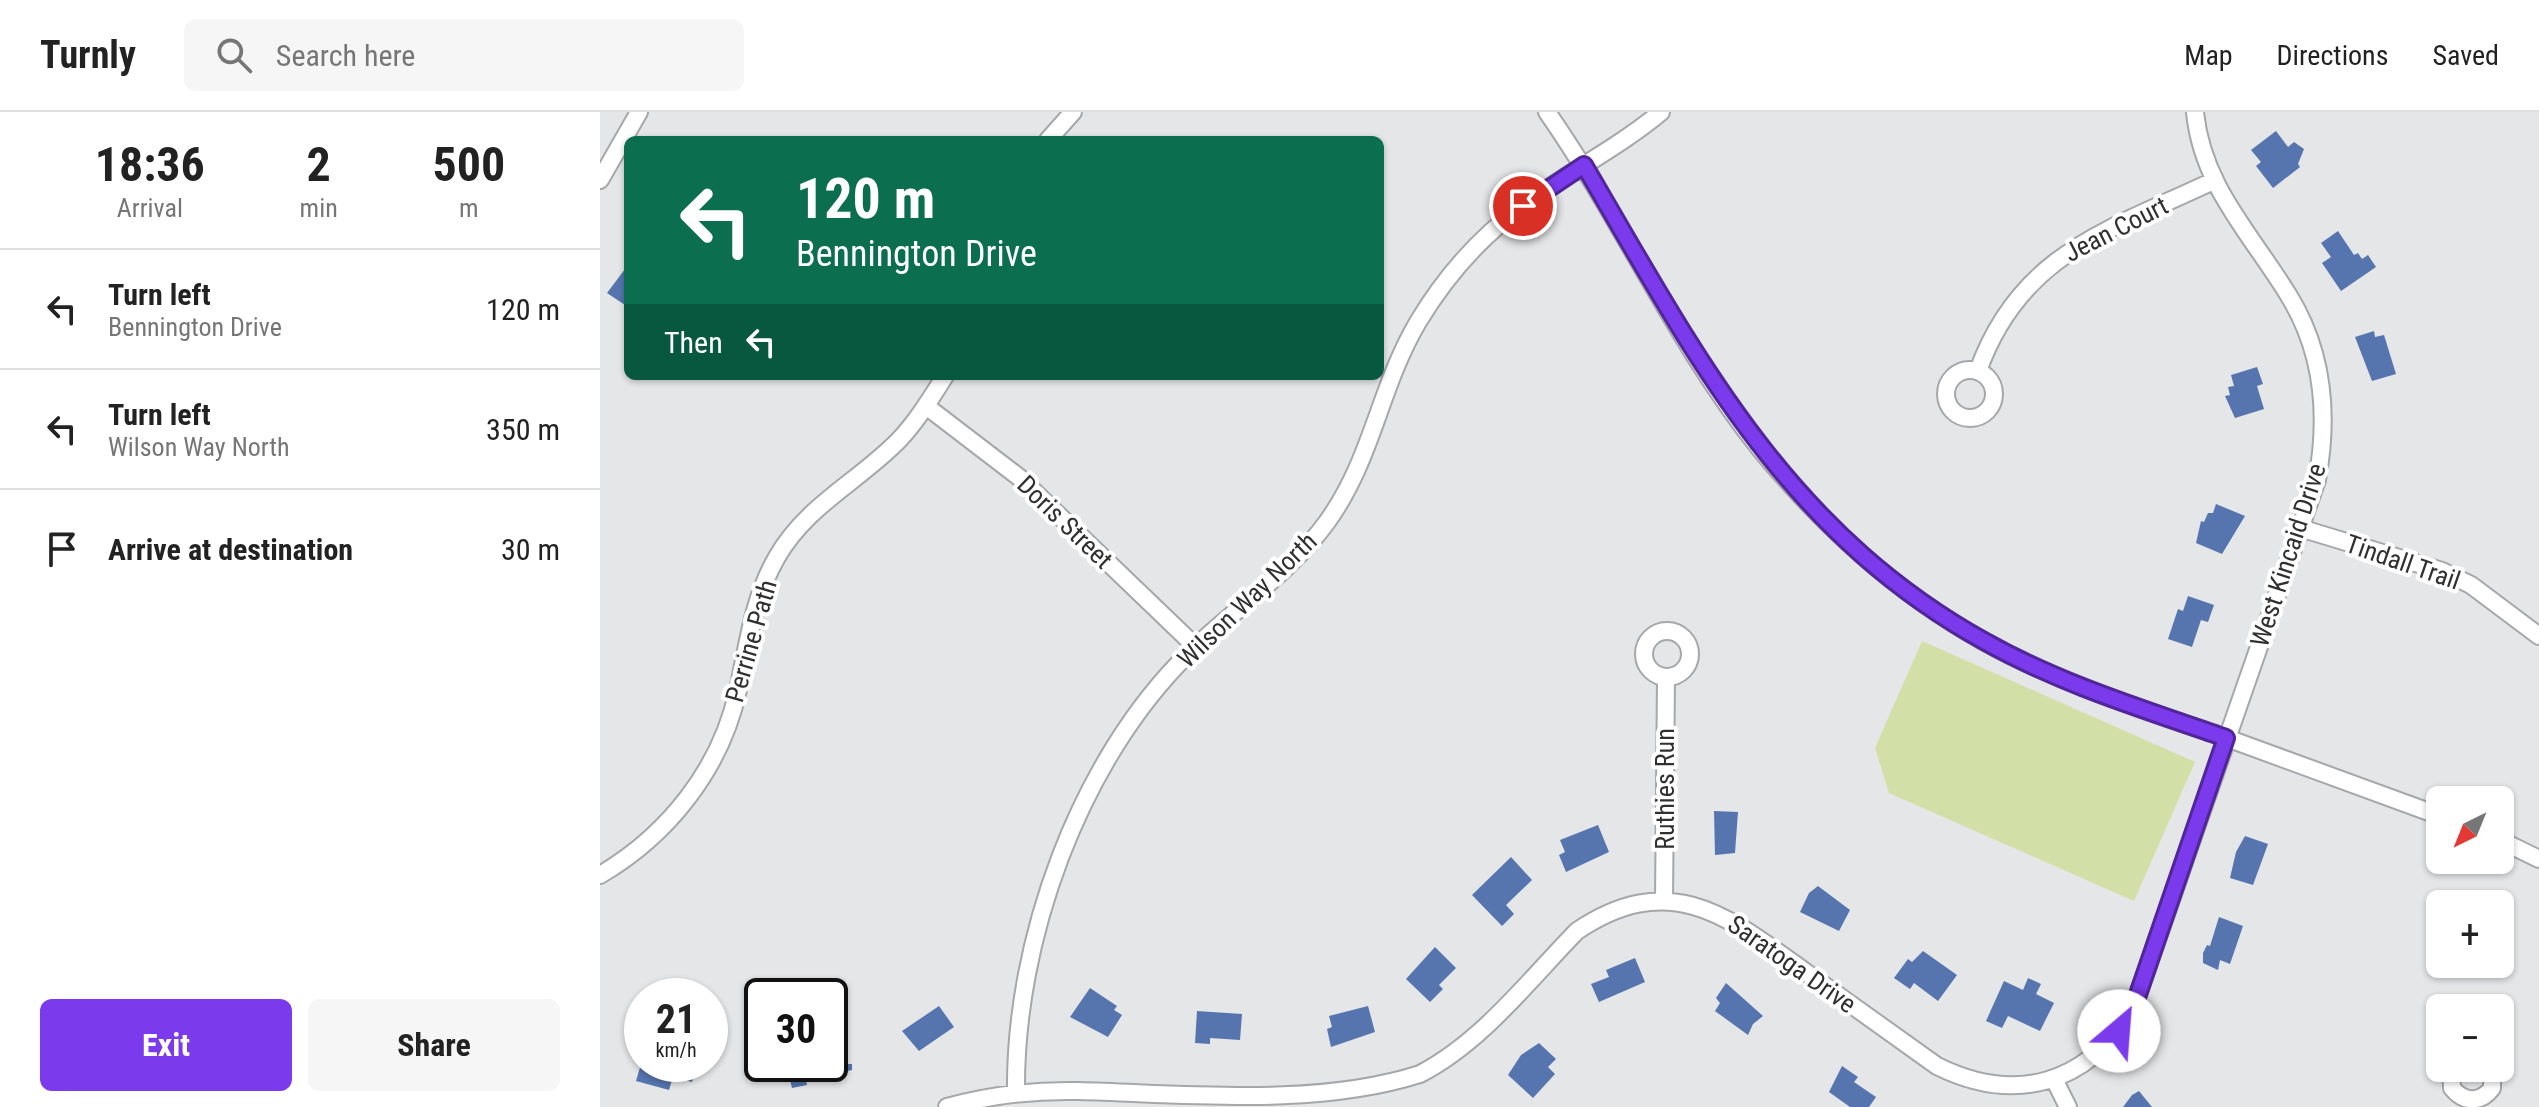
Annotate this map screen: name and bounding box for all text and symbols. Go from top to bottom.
search box [184,19,744,91]
text: Turnly [40,33,136,77]
icon: search [212,33,256,77]
text: Search here [276,38,415,73]
text: Map [2184,39,2233,72]
text: Directions [2277,39,2388,72]
text: Saved [2432,39,2499,72]
text: 18:36 [95,136,205,193]
text: 2 [307,136,331,193]
text: 500 [432,136,505,193]
text: 120 m [796,166,935,232]
icon: left [664,168,768,272]
pin [1489,172,1557,240]
icon: arrive [1501,184,1545,228]
street label: Jean Court [2059,190,2173,268]
text: Arrival [117,193,183,223]
text: min [300,193,338,223]
text: m [459,193,479,223]
text: Bennington Drive [796,233,1037,275]
text: Turn left [108,277,211,312]
icon: left [40,287,84,331]
text: 120 m [486,292,560,327]
text: Bennington Drive [108,312,282,342]
icon: left [739,320,783,364]
text: Then [664,325,723,360]
text: Turn left [108,397,211,432]
icon: left [40,407,84,451]
text: 350 m [486,412,560,447]
text: Wilson Way North [108,432,290,462]
street label: West Kincaid Drive [2244,460,2332,650]
street label: Doris Street [1011,469,1119,575]
street label: Wilson Way North [1171,526,1323,674]
icon: arrive [40,527,84,571]
street label: Tindall Trail [2342,528,2464,596]
text: Arrive at destination [108,532,353,567]
text: 30 m [501,532,560,567]
street label: Perrine Path [719,576,783,706]
street label: Ruthies Run [1650,728,1680,850]
north arrow [2426,786,2514,874]
map controls [2426,786,2514,1082]
button: + [2426,890,2514,978]
street label: Saratoga Drive [1722,909,1862,1019]
speed limit sign: 30 [744,978,848,1082]
position arrow [2077,989,2161,1073]
button: − [2426,994,2514,1082]
text: 21 [656,996,696,1043]
button: Exit [40,999,292,1091]
button: Share [308,999,560,1091]
text: km/h [655,1038,697,1062]

